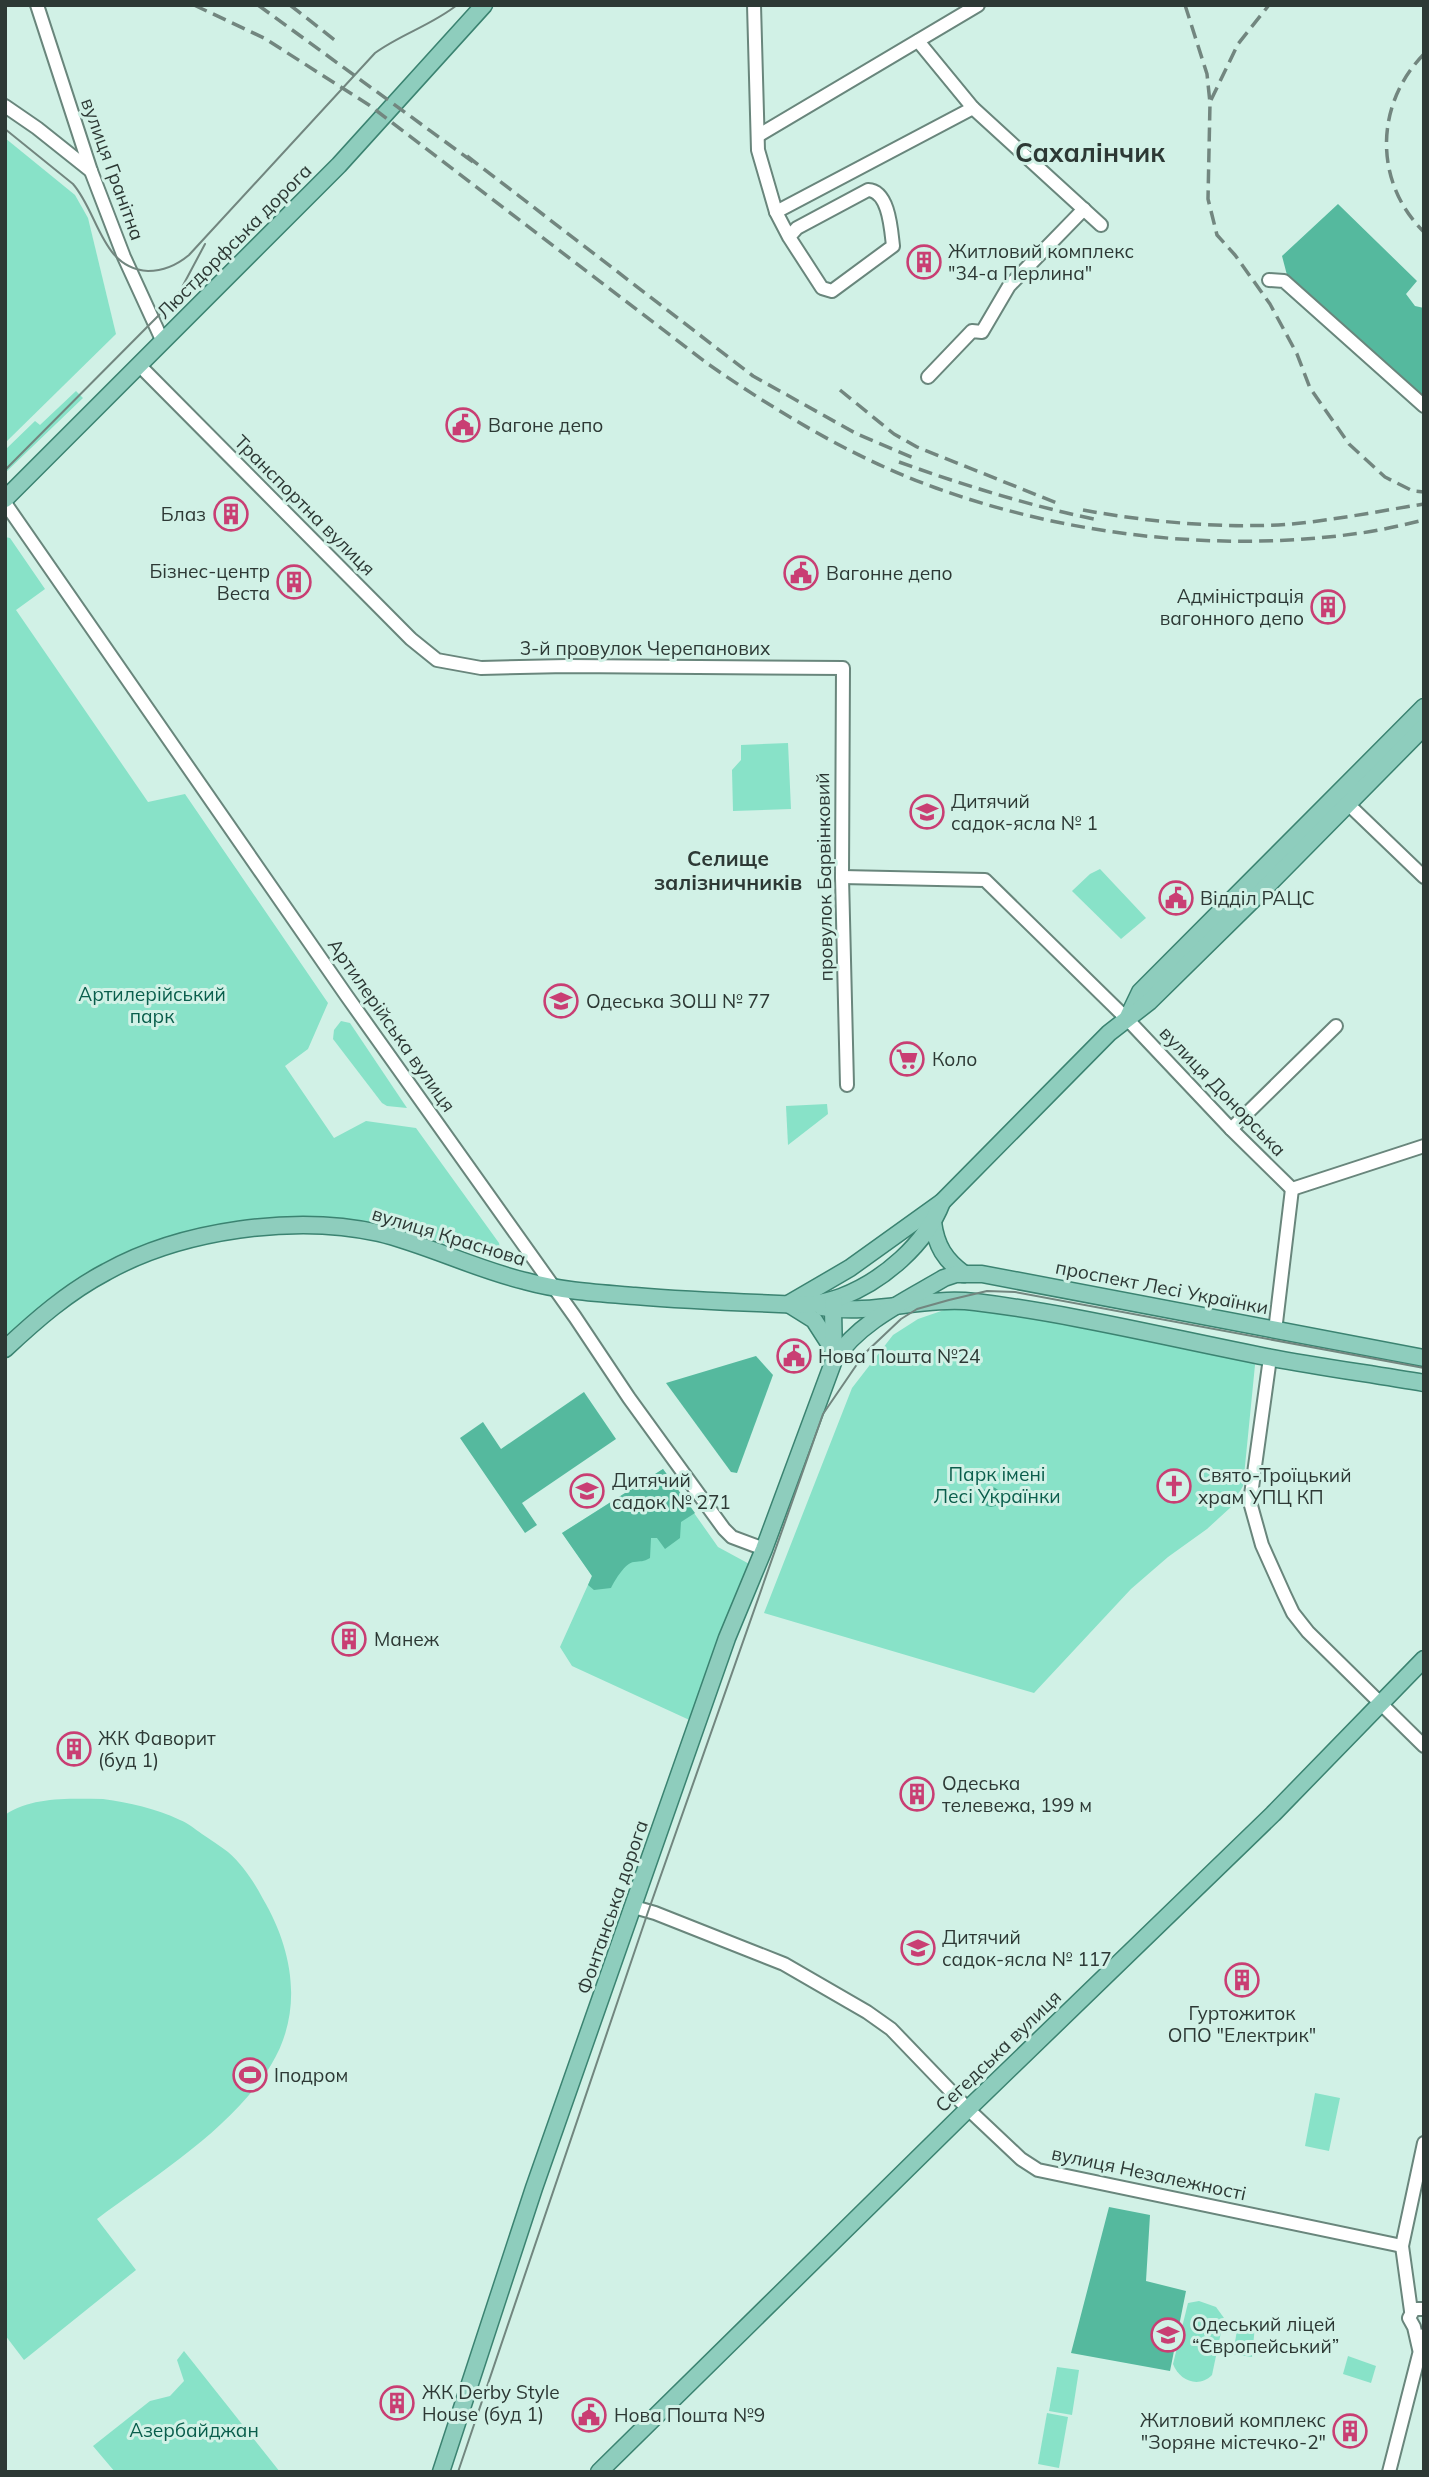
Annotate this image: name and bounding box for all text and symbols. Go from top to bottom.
street label: вулиця Гранітна [76,95,150,243]
district label: Сахалінчик [1015,136,1165,169]
street label: Люстдорфська дорога [151,158,317,324]
place label: Житловий комплекс "34-а Перлина" [948,239,1134,285]
building icon: Житловий комплекс "34-а Перлина" [905,243,943,281]
public building icon: Вагоне депо [444,406,482,444]
place label: Вагоне депо [488,413,603,437]
street label: Транспортна вулиця [230,430,380,580]
building icon: Блаз [212,495,250,533]
place label: Блаз [161,502,206,526]
public building icon: Вагонне депо [782,554,820,592]
place label: Бізнес-центр Веста [149,559,270,605]
place label: Вагонне депо [826,561,953,585]
building icon: Бізнес-центр Веста [275,563,313,601]
place label: Адміністрація вагонного депо [1160,584,1304,630]
building icon: Адміністрація вагонного депо [1309,588,1347,626]
street label: 3-й провулок Черепанових [520,636,771,660]
street label: провулок Барвінковий [810,772,838,982]
place label: Дитячий садок-ясла № 1 [951,789,1098,835]
school or university icon: Дитячий садок-ясла № 1 [908,793,946,831]
district label: Селище залізничників [654,845,802,895]
public building icon: Відділ РАЦС [1157,879,1195,917]
place label: Відділ РАЦС [1200,886,1315,910]
street label: Артилерійська вулиця [323,934,461,1116]
park label: Артилерійський парк [78,982,226,1028]
school or university icon: Одеська ЗОШ № 77 [542,982,580,1020]
place label: Одеська ЗОШ № 77 [586,989,770,1013]
street label: вулиця Донорська [1155,1021,1291,1161]
supermarket icon: Коло [888,1040,926,1078]
place label: Коло [932,1047,977,1071]
street label: вулиця Краснова [369,1201,529,1271]
street label: проспект Лесі Українки [1054,1255,1270,1319]
public building icon: Нова Пошта №24 [775,1337,813,1375]
place label: Нова Пошта №24 [818,1344,980,1368]
park label: Парк імені Лесі Українки [934,1462,1060,1508]
place label: Свято-Троїцький храм УПЦ КП [1198,1463,1351,1509]
church icon: Свято-Троїцький храм УПЦ КП [1155,1467,1193,1505]
place label: Дитячий садок № 271 [612,1468,731,1514]
school or university icon: Дитячий садок № 271 [568,1472,606,1510]
building icon: Манеж [330,1620,368,1658]
place label: Манеж [374,1627,440,1651]
place label: ЖК Фаворит (буд 1) [98,1726,216,1772]
building icon: ЖК Фаворит (буд 1) [55,1730,93,1768]
place label: Одеська телевежа, 199 м [942,1771,1092,1817]
building icon: Одеська телевежа, 199 м [898,1775,936,1813]
street label: Фонтанська дорога [571,1817,653,1997]
place label: Дитячий садок-ясла № 117 [942,1925,1112,1971]
school or university icon: Дитячий садок-ясла № 117 [899,1929,937,1967]
building icon: Гуртожиток ОПО "Електрик" [1223,1961,1261,1999]
street label: Сегедська вулиця [930,1985,1066,2117]
place label: Гуртожиток ОПО "Електрик" [1168,2001,1316,2047]
sports icon: Іподром [231,2056,269,2094]
place label: Іподром [274,2063,348,2087]
street label: вулиця Незалежності [1049,2141,1249,2205]
place label: Одеський ліцей “Європейський” [1192,2312,1339,2358]
school or university icon: Одеський ліцей “Європейський” [1149,2316,1187,2354]
place label: ЖК Derby Style House (буд 1) [422,2380,560,2426]
building icon: ЖК Derby Style House (буд 1) [378,2384,416,2422]
public building icon: Нова Пошта №9 [570,2396,608,2434]
place label: Нова Пошта №9 [614,2403,765,2427]
place label: Житловий комплекс "Зоряне містечко-2" [1140,2408,1326,2454]
building icon: Житловий комплекс "Зоряне містечко-2" [1331,2412,1369,2450]
park label: Азербайджан [129,2418,259,2442]

